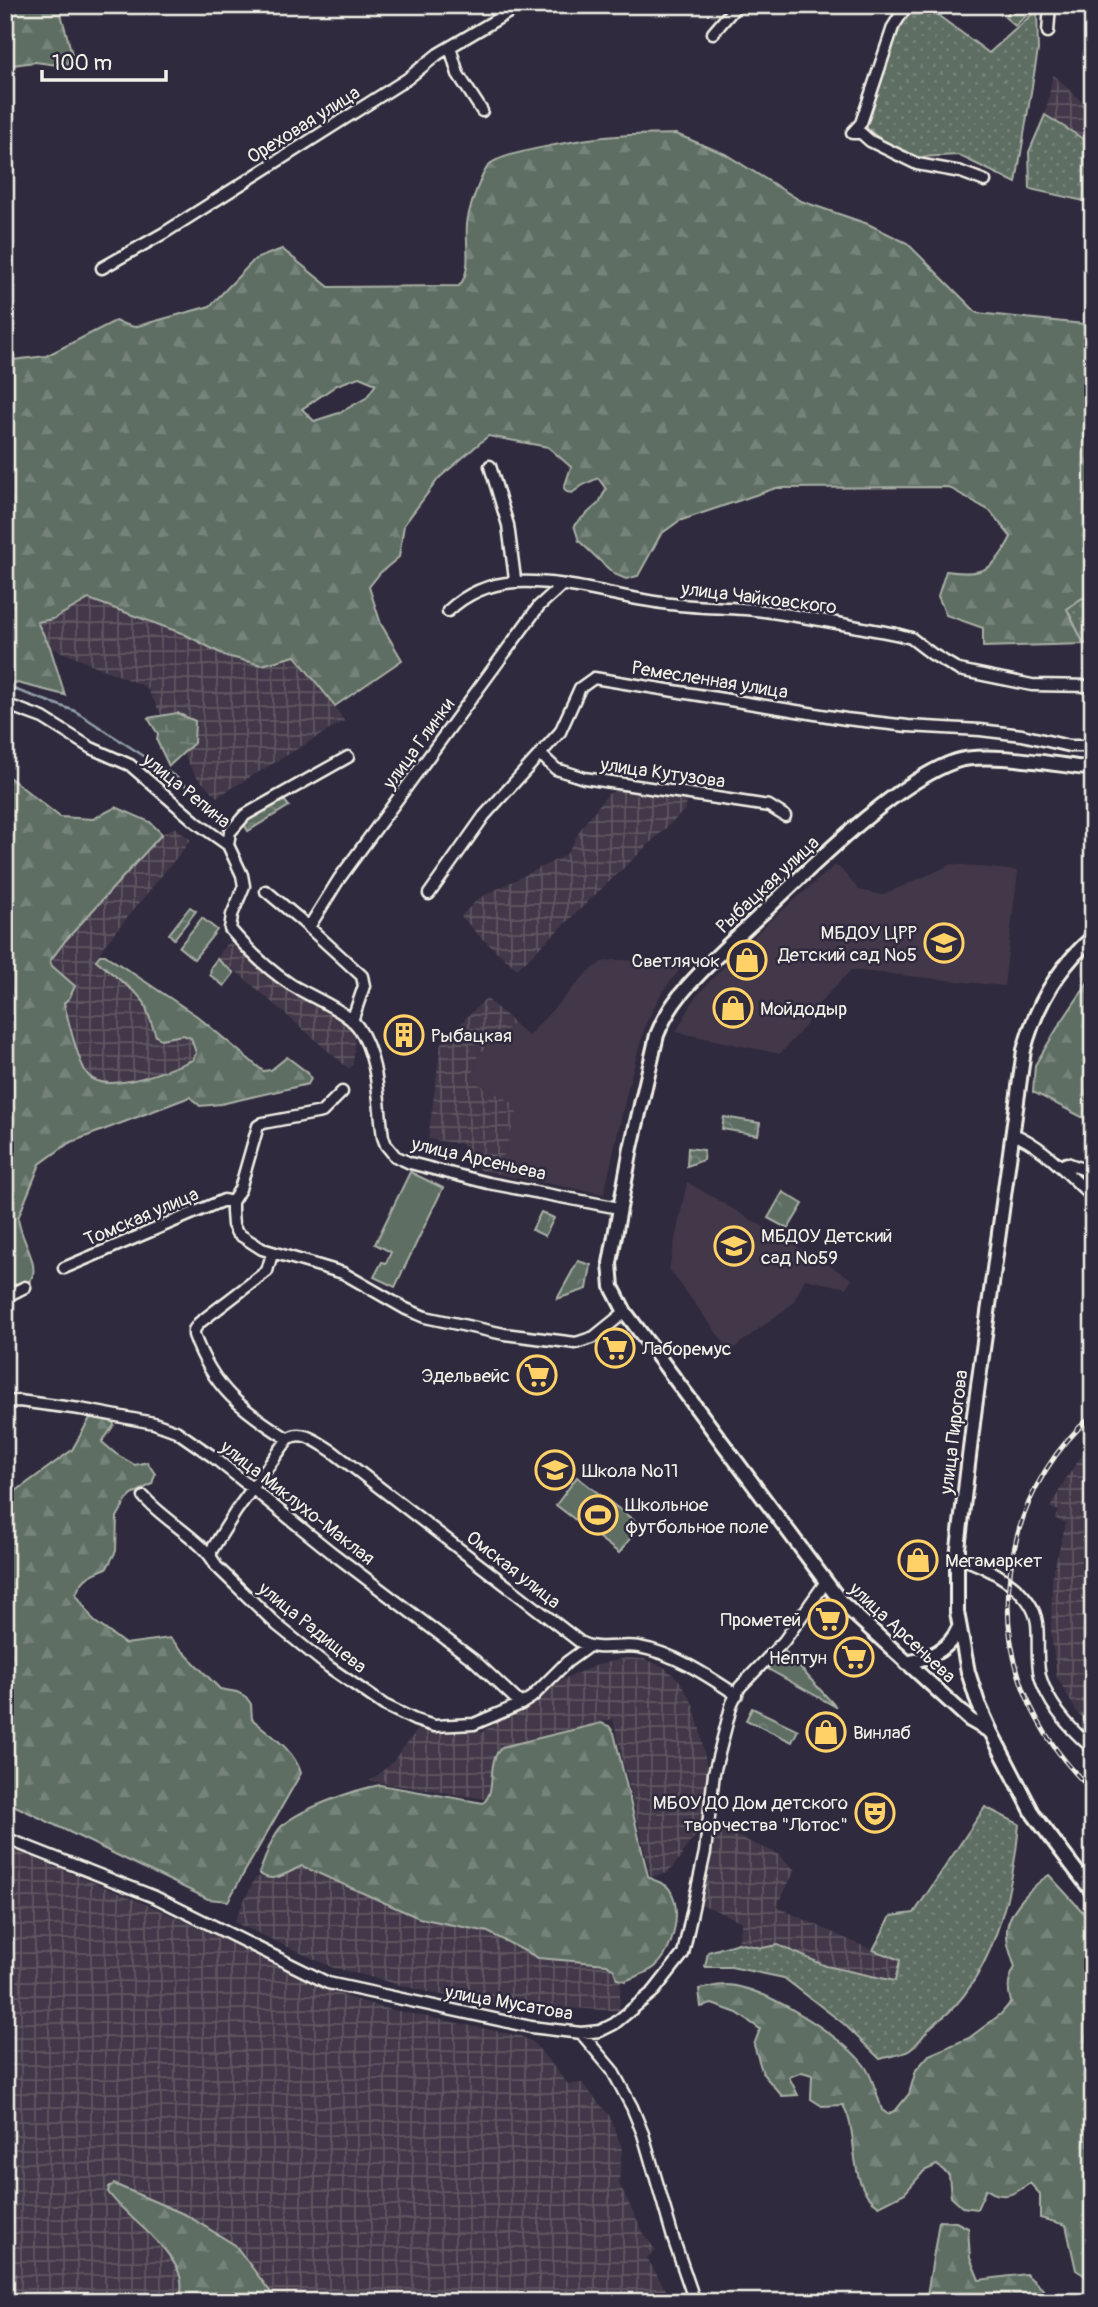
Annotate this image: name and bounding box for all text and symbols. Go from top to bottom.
scale bar [42,38,166,82]
text: 100 m [52,50,112,77]
street label: Ореховая улица [243,80,365,169]
street label: улица Чайковского [679,576,838,619]
street label: Ремесленная улица [630,656,790,704]
street label: улица Глинки [377,693,460,795]
street label: улица Репина [137,747,236,834]
street label: улица Кутузова [598,752,727,794]
street label: Рыбацкая улица [711,831,824,939]
place label: МБДОУ ЦРР Детский сад №5 [777,921,918,967]
school or university icon: МБДОУ ЦРР Детский сад №5 [923,922,965,964]
shop icon: Светлячок [726,939,768,981]
place label: Светлячок [632,949,720,973]
shop icon: Мойдодыр [712,987,754,1029]
place label: Мойдодыр [760,997,847,1021]
building icon: Рыбацкая [383,1014,425,1056]
place label: Рыбацкая [431,1024,512,1048]
street label: улица Арсеньева [408,1132,549,1186]
street label: Томская улица [81,1182,202,1252]
place label: МБДОУ Детский сад №59 [761,1224,892,1270]
school or university icon: МБДОУ Детский сад №59 [713,1225,755,1267]
supermarket icon: Лаборемус [594,1327,636,1369]
place label: Лаборемус [641,1337,732,1361]
supermarket icon: Эдельвейс [516,1354,558,1396]
place label: Эдельвейс [422,1364,510,1388]
street label: улица Пирогова [934,1368,974,1497]
street label: улица Миклухо-Маклая [215,1434,379,1571]
school or university icon: Школа №11 [534,1449,576,1491]
place label: Школа №11 [582,1459,678,1483]
place label: Школьное футбольное поле [625,1493,769,1539]
sports icon: Школьное футбольное поле [577,1494,619,1536]
street label: Омская улица [461,1525,566,1614]
shop icon: Мегамаркет [897,1539,939,1581]
place label: Мегамаркет [945,1549,1043,1573]
street label: улица Радищева [253,1576,372,1679]
street label: улица Арсеньева [843,1576,961,1689]
supermarket icon: Прометей [807,1598,849,1640]
place label: Прометей [721,1608,801,1632]
supermarket icon: Нептун [833,1636,875,1678]
place label: Нептун [769,1646,827,1670]
shop icon: Винлаб [805,1711,847,1753]
place label: Винлаб [853,1721,911,1745]
place label: МБОУ ДО Дом детского творчества "Лотос" [653,1791,848,1837]
theatre icon: МБОУ ДО Дом детского творчества "Лотос" [854,1792,896,1834]
street label: улица Мусатова [442,1980,575,2026]

